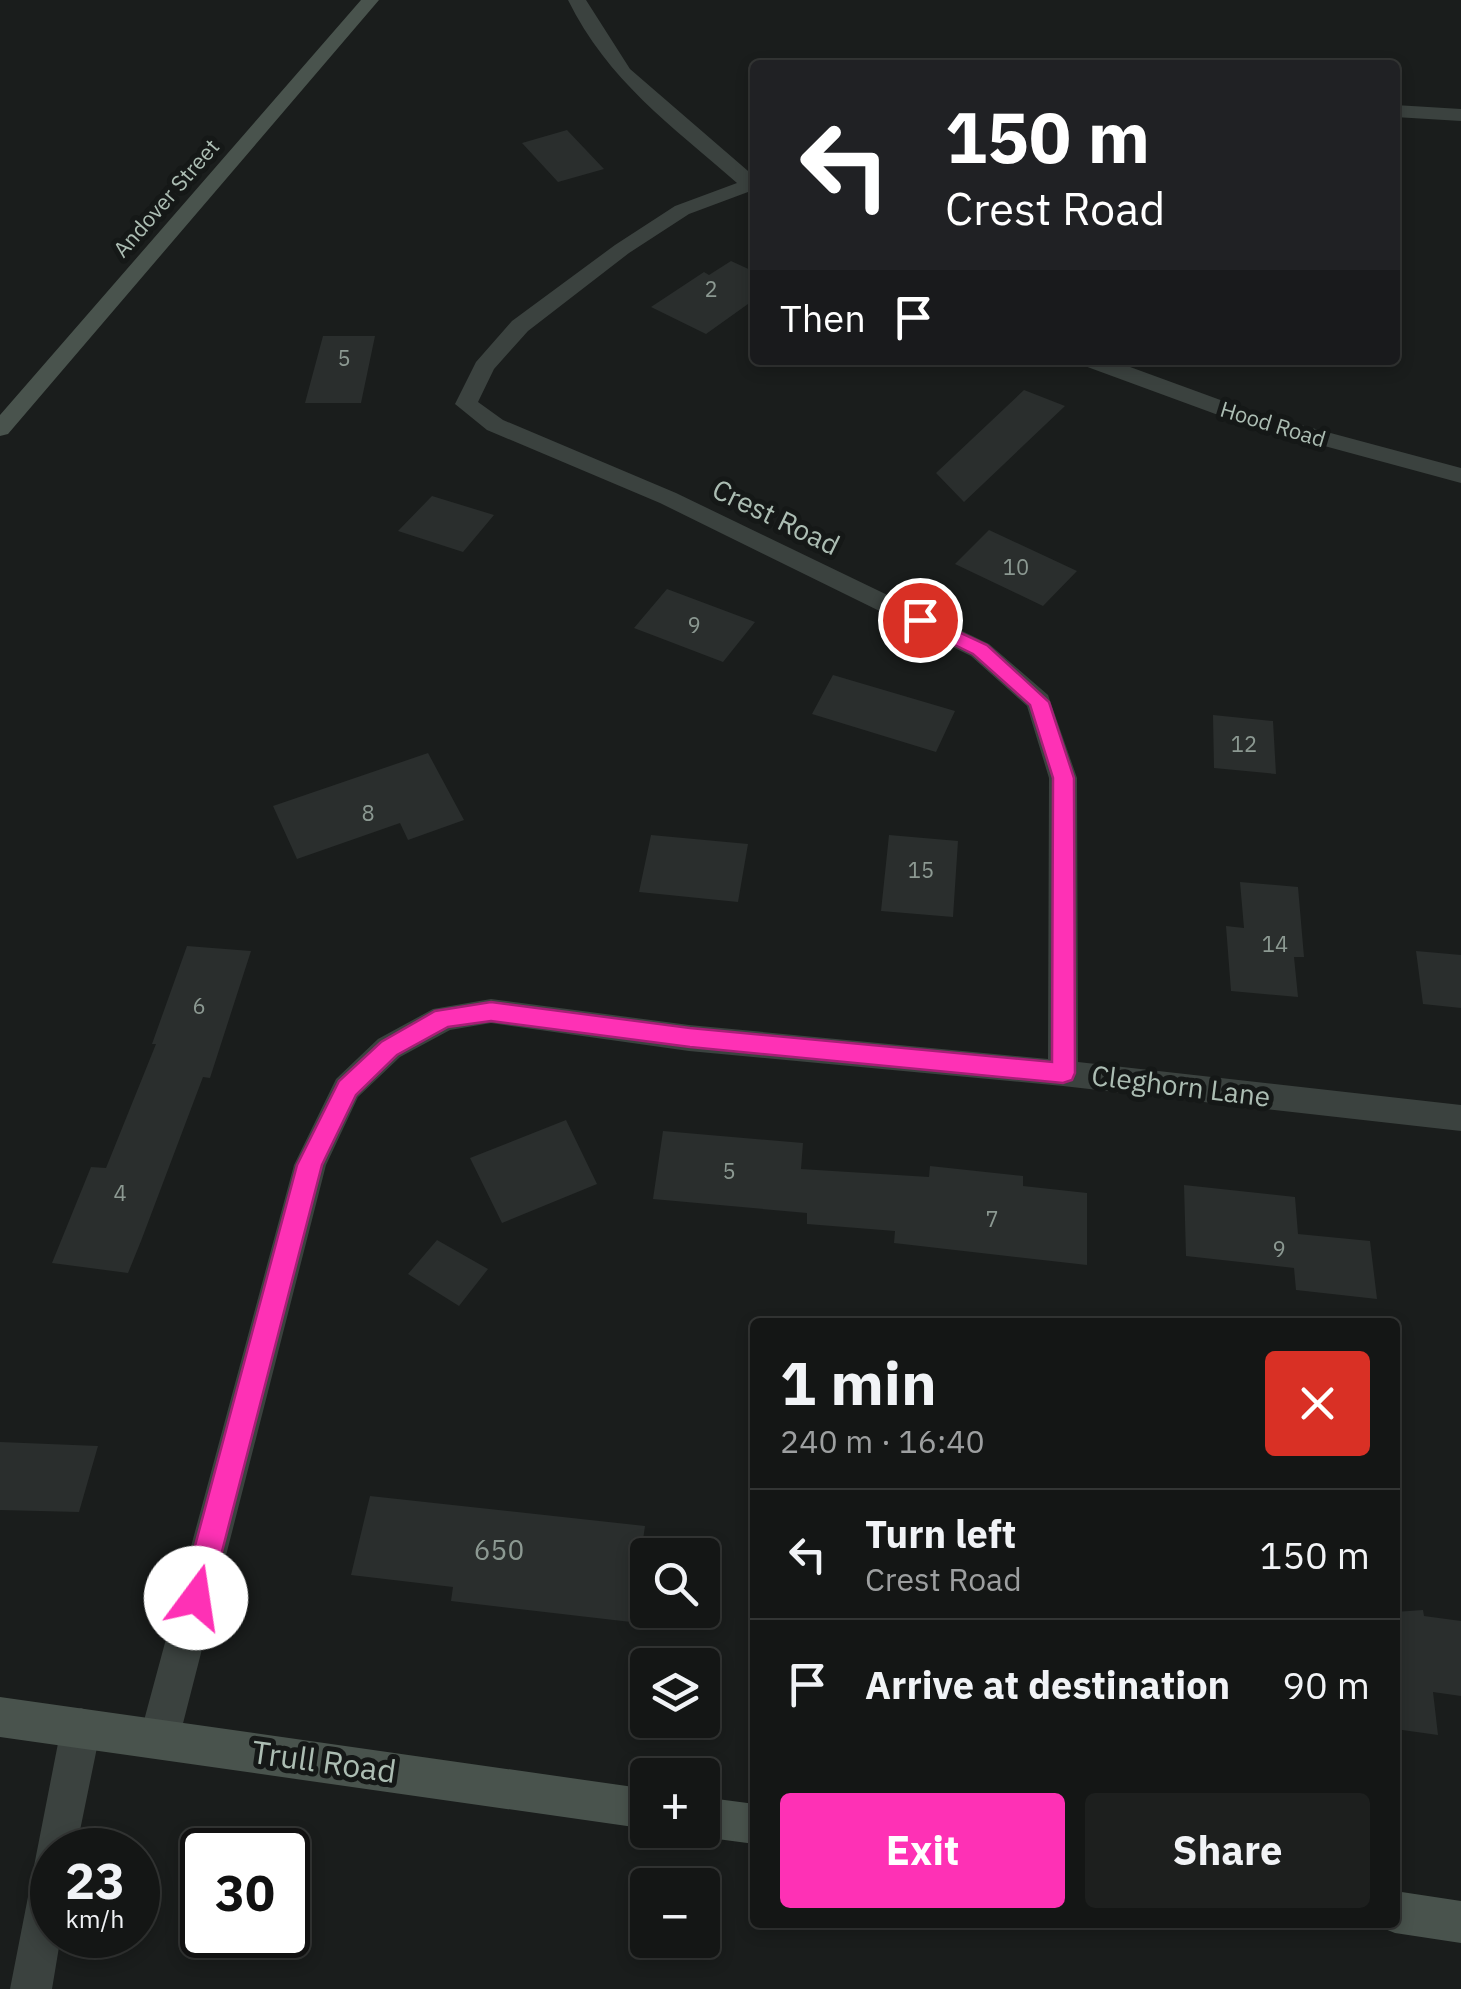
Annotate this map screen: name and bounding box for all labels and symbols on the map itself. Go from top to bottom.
street label: Andover Street [106,132,225,263]
house number: 2 [704,274,718,303]
house number: 5 [337,343,351,372]
street label: Hood Road [1217,394,1329,453]
street label: Crest Road [706,470,846,563]
house number: 10 [1003,552,1029,581]
pin [878,578,963,663]
house number: 9 [687,610,701,639]
house number: 12 [1231,729,1257,758]
house number: 8 [361,798,375,827]
house number: 15 [908,855,934,884]
house number: 14 [1262,929,1288,958]
house number: 6 [192,991,206,1020]
street label: Cleghorn Lane [1090,1056,1273,1115]
house number: 5 [722,1156,736,1185]
house number: 4 [113,1178,127,1207]
house number: 7 [985,1204,999,1233]
house number: 9 [1272,1234,1286,1263]
house number: 650 [474,1531,524,1568]
position arrow [144,1546,248,1650]
street label: Trull Road [249,1730,399,1792]
speed limit sign: 30 [180,1828,310,1958]

